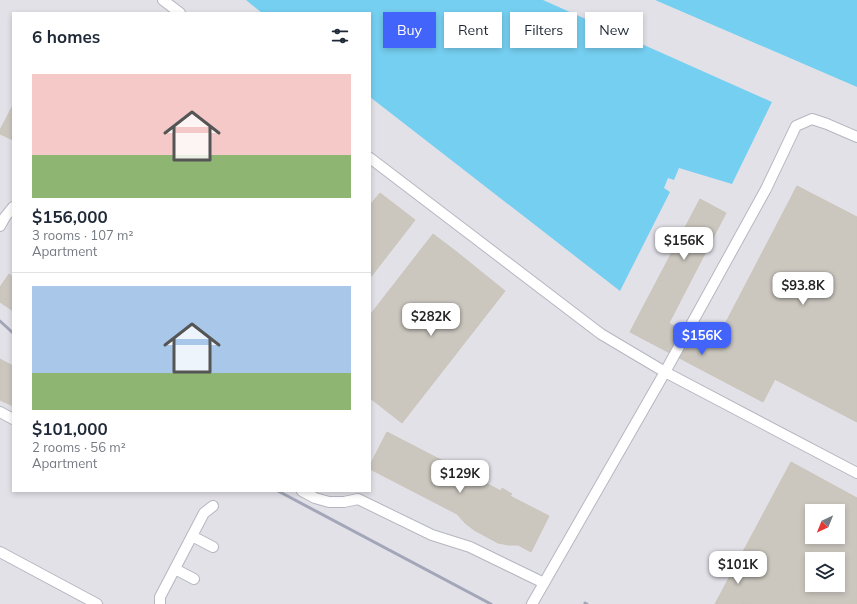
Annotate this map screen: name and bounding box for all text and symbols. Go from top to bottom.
chip: Buy [383,12,436,48]
chip: Rent [444,12,502,48]
chip: Filters [510,12,577,48]
chip: New [585,12,643,48]
icon: filters [329,25,351,47]
text: 6 homes [32,26,100,47]
icon: home [156,100,228,172]
text: $156,000 [32,206,108,227]
text: 3 rooms · 107 m² [32,227,133,243]
pin: $156K [656,227,712,261]
text: $156K [664,232,704,248]
text: Apartment [32,243,97,259]
pin: $93.8K [770,272,836,306]
text: $93.8K [781,277,825,293]
pin: $282K [403,303,459,337]
text: $282K [411,308,451,324]
icon: home [156,312,228,384]
pin: $156K [674,322,730,356]
text: $156K [682,327,722,343]
text: $101,000 [32,418,108,439]
text: 2 rooms · 56 m² [32,439,126,455]
text: Apartment [32,455,97,471]
pin: $129K [432,460,488,494]
text: $129K [440,465,480,481]
north arrow [805,504,845,544]
map controls [805,504,845,592]
pin: $101K [710,551,766,585]
button: layers [805,552,845,592]
text: $101K [718,556,758,572]

